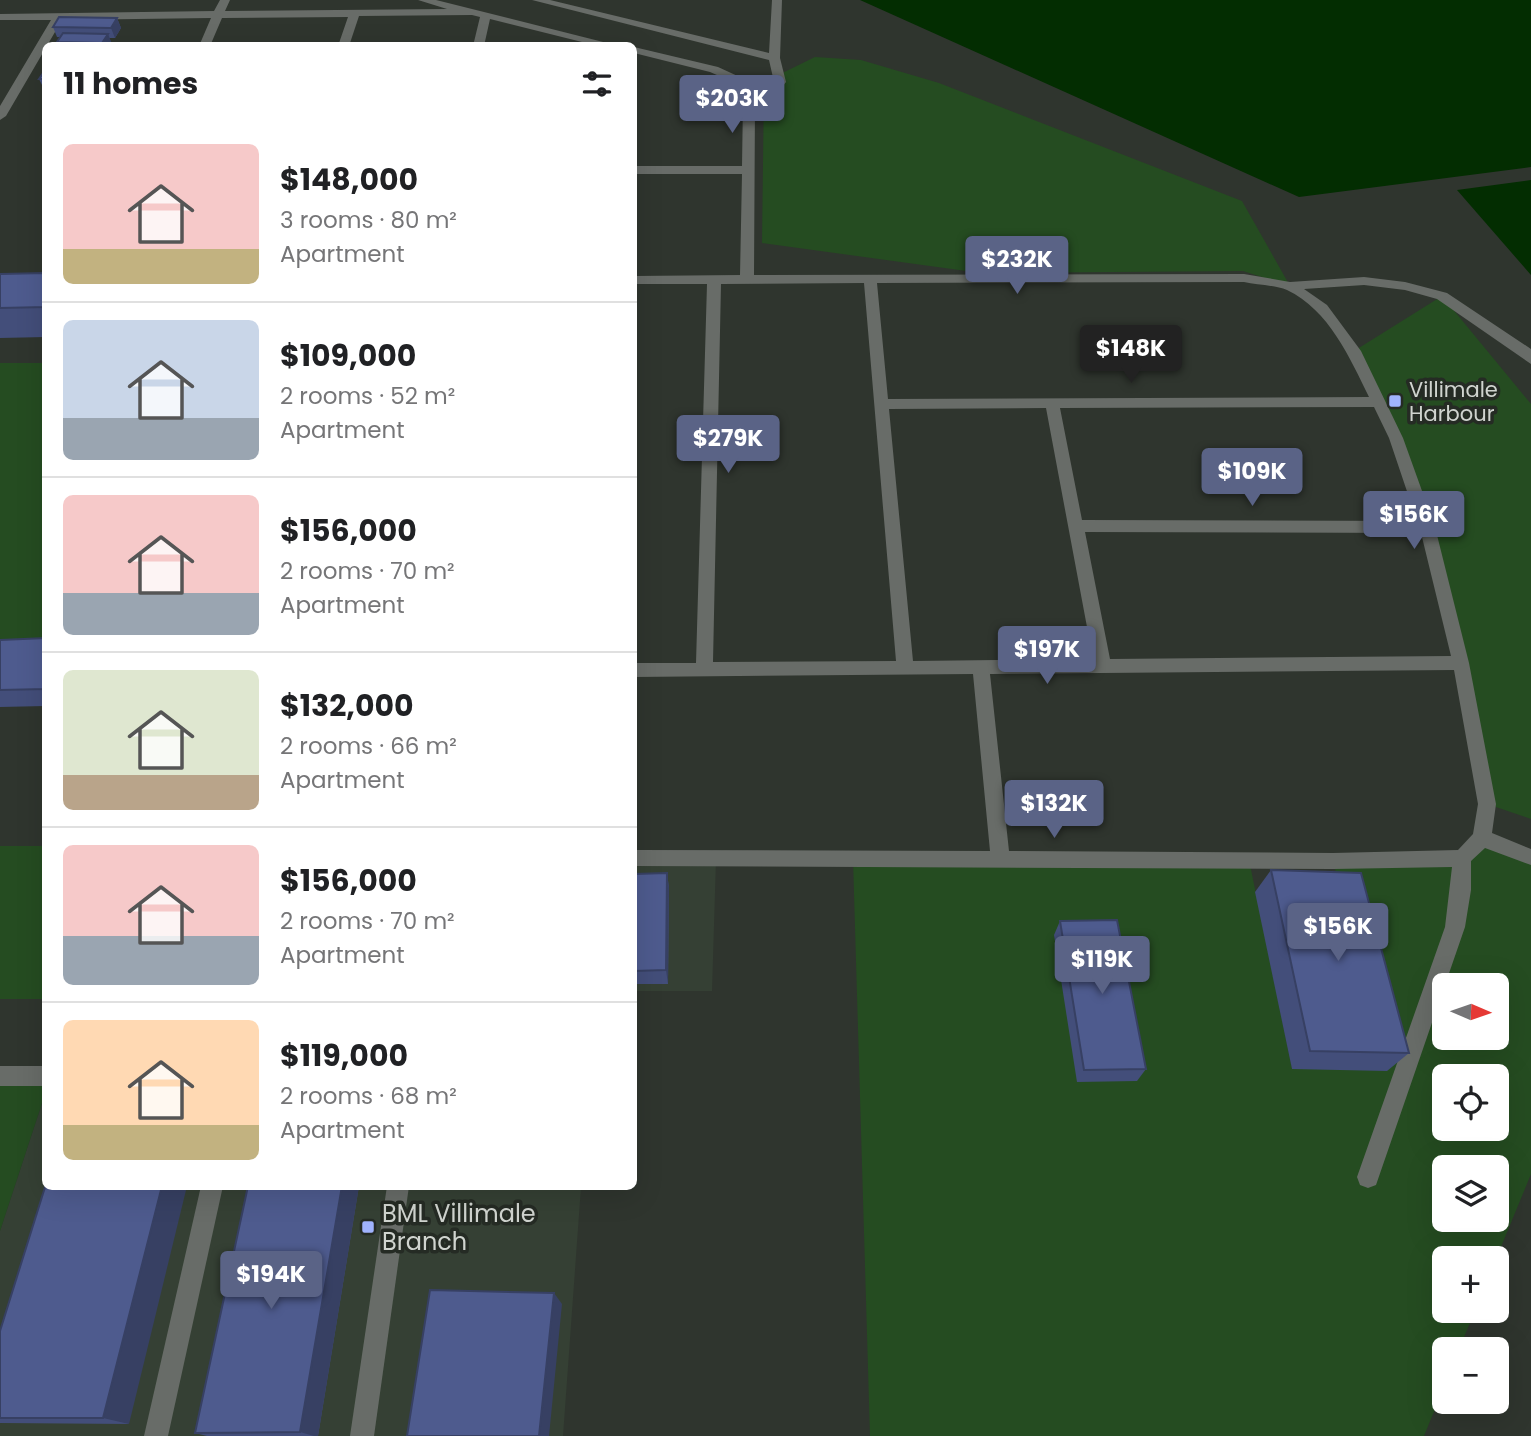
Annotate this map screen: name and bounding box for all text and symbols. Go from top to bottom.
text: 11 homes [63,62,198,105]
icon: filters [578,65,616,103]
pin: $203K [683,76,781,135]
text: $203K [695,82,769,114]
text: $148,000 [280,158,418,201]
icon: home [119,172,203,256]
text: 3 rooms · 80 m² [280,204,457,236]
pin: $232K [968,236,1066,296]
text: Apartment [280,238,405,270]
text: $232K [981,243,1053,275]
pin: $148K [1082,326,1180,385]
text: $148K [1096,332,1166,364]
text: $109,000 [280,334,416,377]
icon: home [119,348,203,432]
place label: Villimale Harbour [1409,375,1498,428]
text: 2 rooms · 52 m² [280,380,455,412]
marker: Villimale Harbour [1387,393,1403,409]
text: Apartment [280,414,405,446]
pin: $279K [679,416,777,475]
text: $279K [693,422,763,454]
pin: $109K [1203,448,1301,508]
text: $109K [1218,455,1286,487]
pin: $156K [1365,491,1463,551]
text: $156K [1379,498,1449,530]
text: $156,000 [280,509,417,552]
icon: home [119,523,203,607]
text: 2 rooms · 70 m² [280,555,455,587]
text: Apartment [280,589,405,621]
pin: $197K [998,626,1096,686]
text: $197K [1014,633,1080,665]
text: $132,000 [280,684,414,727]
icon: home [119,698,203,782]
text: 2 rooms · 66 m² [280,730,457,762]
text: Apartment [280,764,405,796]
pin: $132K [1005,780,1103,840]
text: $132K [1021,787,1087,819]
text: $156,000 [280,859,417,902]
icon: home [119,873,203,957]
pin: $156K [1289,904,1387,963]
text: 2 rooms · 70 m² [280,905,455,937]
text: $156K [1303,910,1373,942]
pin: $119K [1053,936,1151,996]
text: Apartment [280,939,405,971]
text: $119K [1071,943,1133,975]
north arrow [1432,973,1508,1050]
map controls [1432,973,1509,1414]
text: $119,000 [280,1034,408,1077]
icon: home [119,1048,203,1132]
button: locate [1432,1064,1509,1141]
text: 2 rooms · 68 m² [280,1080,457,1112]
text: Apartment [280,1114,405,1146]
button: layers [1432,1155,1509,1232]
place label: BML Villimale Branch [382,1197,536,1258]
marker: BML Villimale Branch [360,1219,376,1235]
button: + [1432,1246,1509,1323]
pin: $194K [222,1252,320,1311]
text: $194K [236,1258,306,1290]
button: − [1432,1337,1509,1414]

